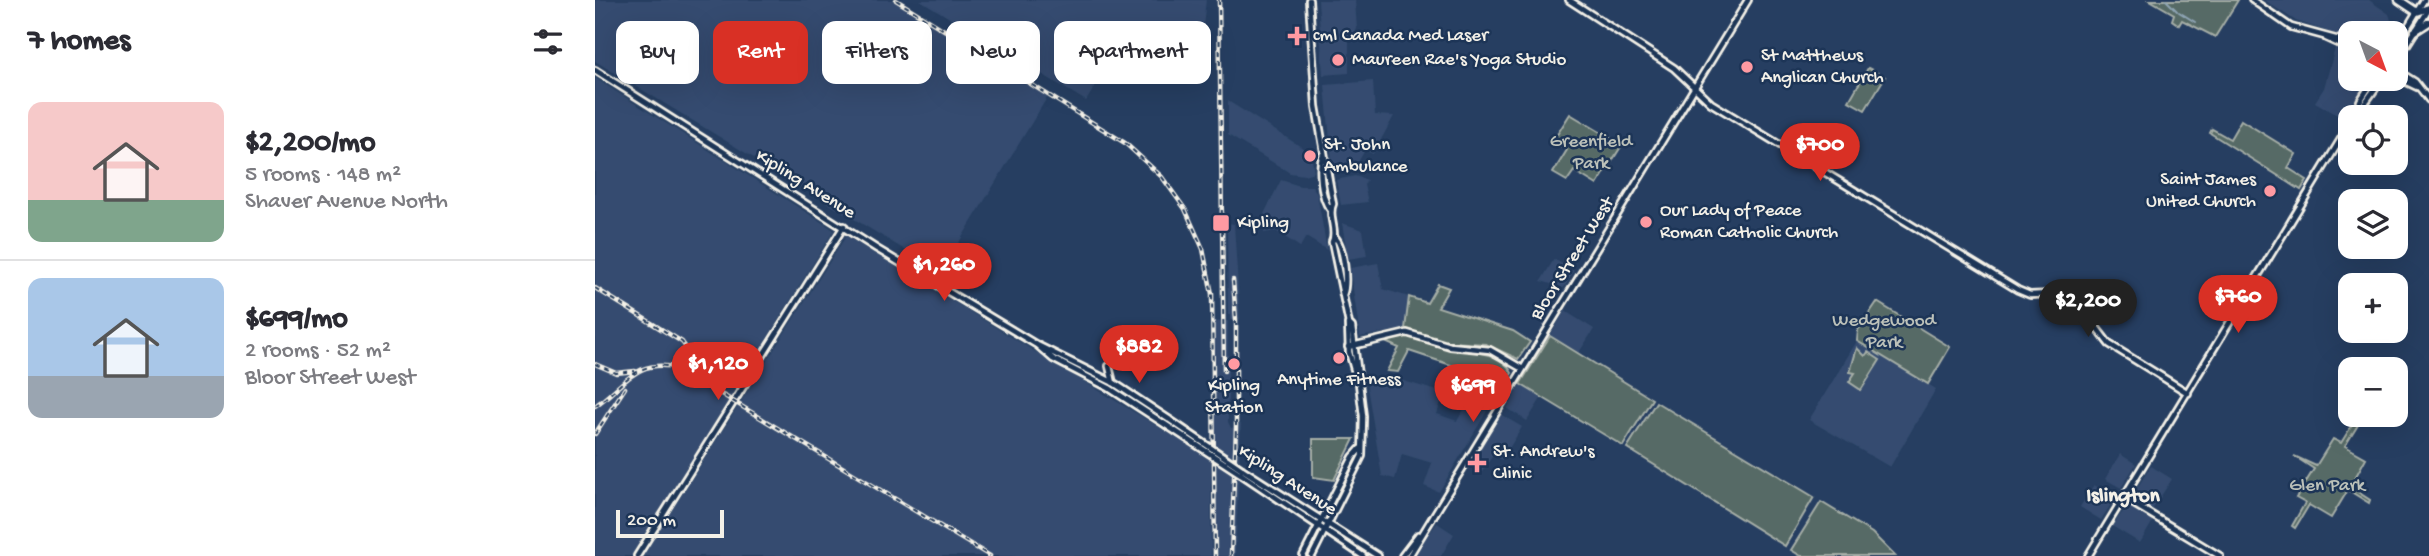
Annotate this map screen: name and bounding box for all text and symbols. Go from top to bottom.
chip: Buy [616,21,699,84]
chip: Rent [713,21,808,84]
chip: Filters [822,21,932,84]
chip: New [946,21,1040,84]
chip: Apartment [1054,21,1211,84]
north arrow [2338,21,2408,91]
map controls [2338,21,2408,427]
icon: filters [529,23,567,61]
text: 7 homes [28,25,130,60]
place label: cml Canada Med Laser [1313,25,1490,48]
marker: cml Canada Med Laser [1287,26,1307,46]
place label: St Matthews Anglican Church [1761,45,1884,90]
place label: Maureen Rae's Yoga Studio [1352,49,1566,72]
marker: Maureen Rae's Yoga Studio [1330,52,1346,68]
marker: St Matthews Anglican Church [1739,59,1755,75]
button: locate [2338,105,2408,175]
pin: $700 [1779,124,1861,183]
text: $2,200/mo [245,127,375,162]
icon: home [84,130,168,214]
park label: Greenfield Park [1550,131,1634,176]
text: $700 [1796,132,1844,159]
place label: St. John Ambulance [1324,134,1408,179]
street label: Kipling Avenue [751,145,859,225]
marker: St. John Ambulance [1302,148,1318,164]
text: 5 rooms · 148 m² [245,162,401,189]
place label: Saint James United Church [2146,169,2257,214]
marker: Saint James United Church [2262,183,2278,199]
text: Shaver Avenue North [245,189,448,216]
button: layers [2338,189,2408,259]
street label: Bloor Street West [1525,191,1621,326]
place label: Our Lady of Peace Roman Catholic Church [1660,200,1838,245]
place label: Kipling [1237,212,1289,235]
marker: Kipling [1211,213,1231,233]
marker: Our Lady of Peace Roman Catholic Church [1638,214,1654,230]
pin: $1,260 [887,244,1001,303]
text: $1,260 [913,252,975,279]
button: + [2338,273,2408,343]
pin: $760 [2197,276,2279,335]
pin: $2,200 [2031,280,2145,339]
text: $760 [2214,284,2262,311]
text: $2,200 [2055,288,2121,315]
text: $699/mo [245,303,348,338]
icon: home [84,306,168,390]
park label: Wedgewood Park [1832,310,1938,355]
pin: $882 [1098,326,1180,385]
text: $882 [1116,334,1162,361]
text: 2 rooms · 52 m² [245,338,391,365]
pin: $1,120 [661,342,775,402]
marker: Anytime Fitness [1331,350,1347,366]
text: $1,120 [688,351,748,378]
marker: Kipling Station [1226,356,1242,372]
button: − [2338,357,2408,427]
pin: $699 [1432,364,1514,424]
text: Bloor Street West [245,365,415,392]
place label: Anytime Fitness [1277,369,1402,392]
text: $699 [1450,373,1496,400]
place label: Kipling Station [1205,375,1263,420]
street label: Kipling Avenue [1233,440,1341,522]
place label: St. Andrew's Clinic [1493,441,1595,486]
marker: St. Andrew's Clinic [1467,453,1487,473]
park label: Glen Park [2289,475,2366,498]
district label: Islington [2086,485,2161,510]
scale bar [616,507,725,539]
text: 200 m [627,510,676,533]

